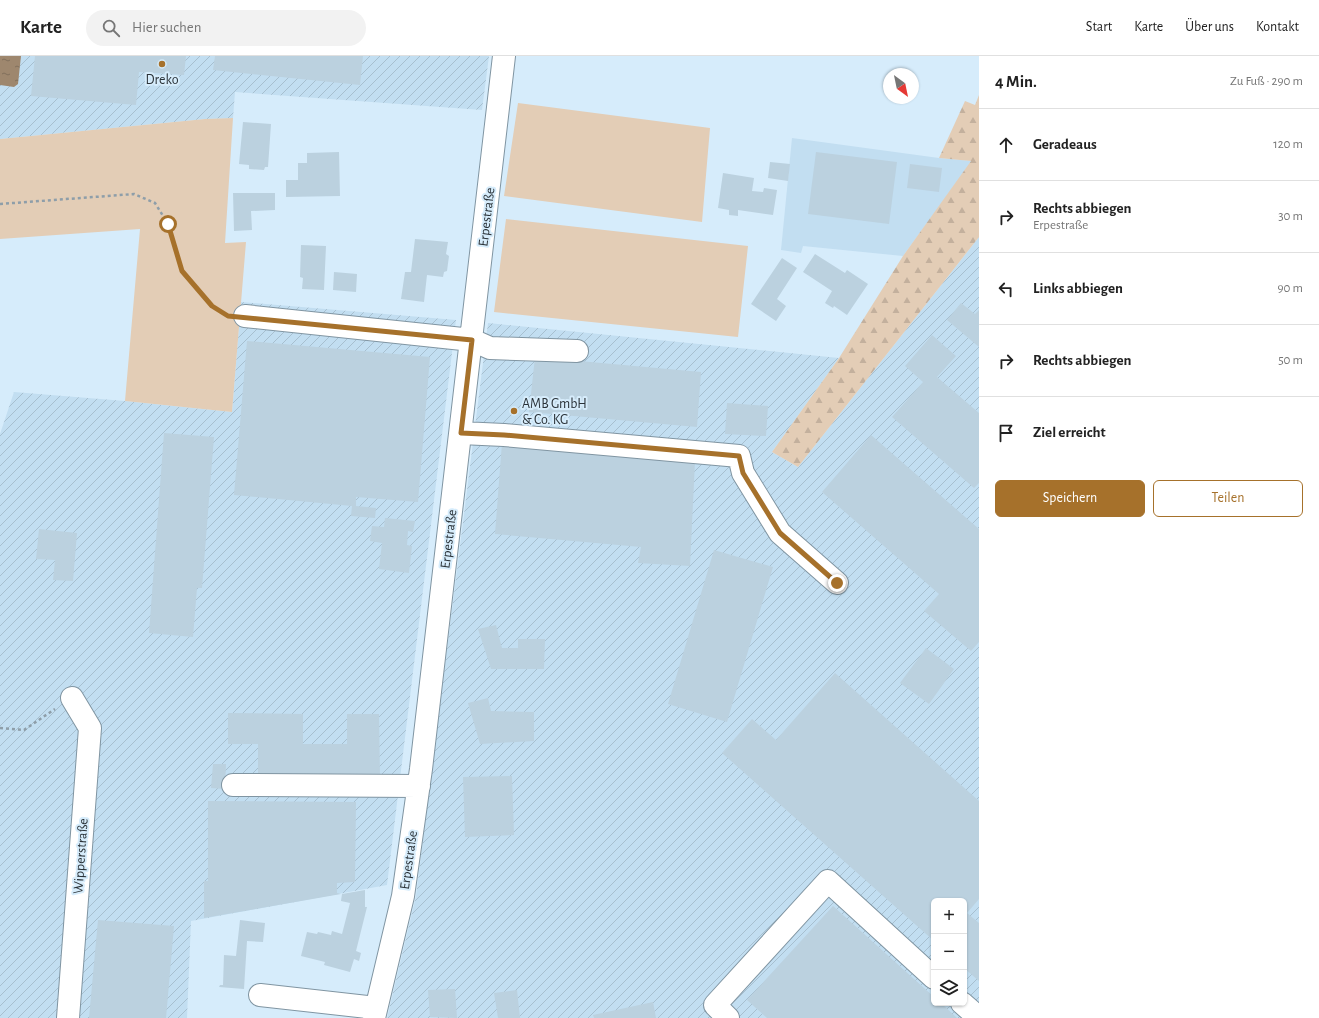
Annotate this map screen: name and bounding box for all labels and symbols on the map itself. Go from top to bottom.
marker: Dreko [157,59,167,69]
north arrow [883,68,919,104]
place label: Dreko [145,73,179,87]
street label: Erpestraße [476,187,498,247]
route start [159,215,177,233]
place label: AMB GmbH & Co. KG [522,397,587,427]
marker: AMB GmbH & Co. KG [509,406,519,416]
street label: Erpestraße [438,509,460,569]
route end [828,574,846,592]
street label: Wipperstraße [71,818,91,894]
street label: Erpestraße [398,830,420,891]

